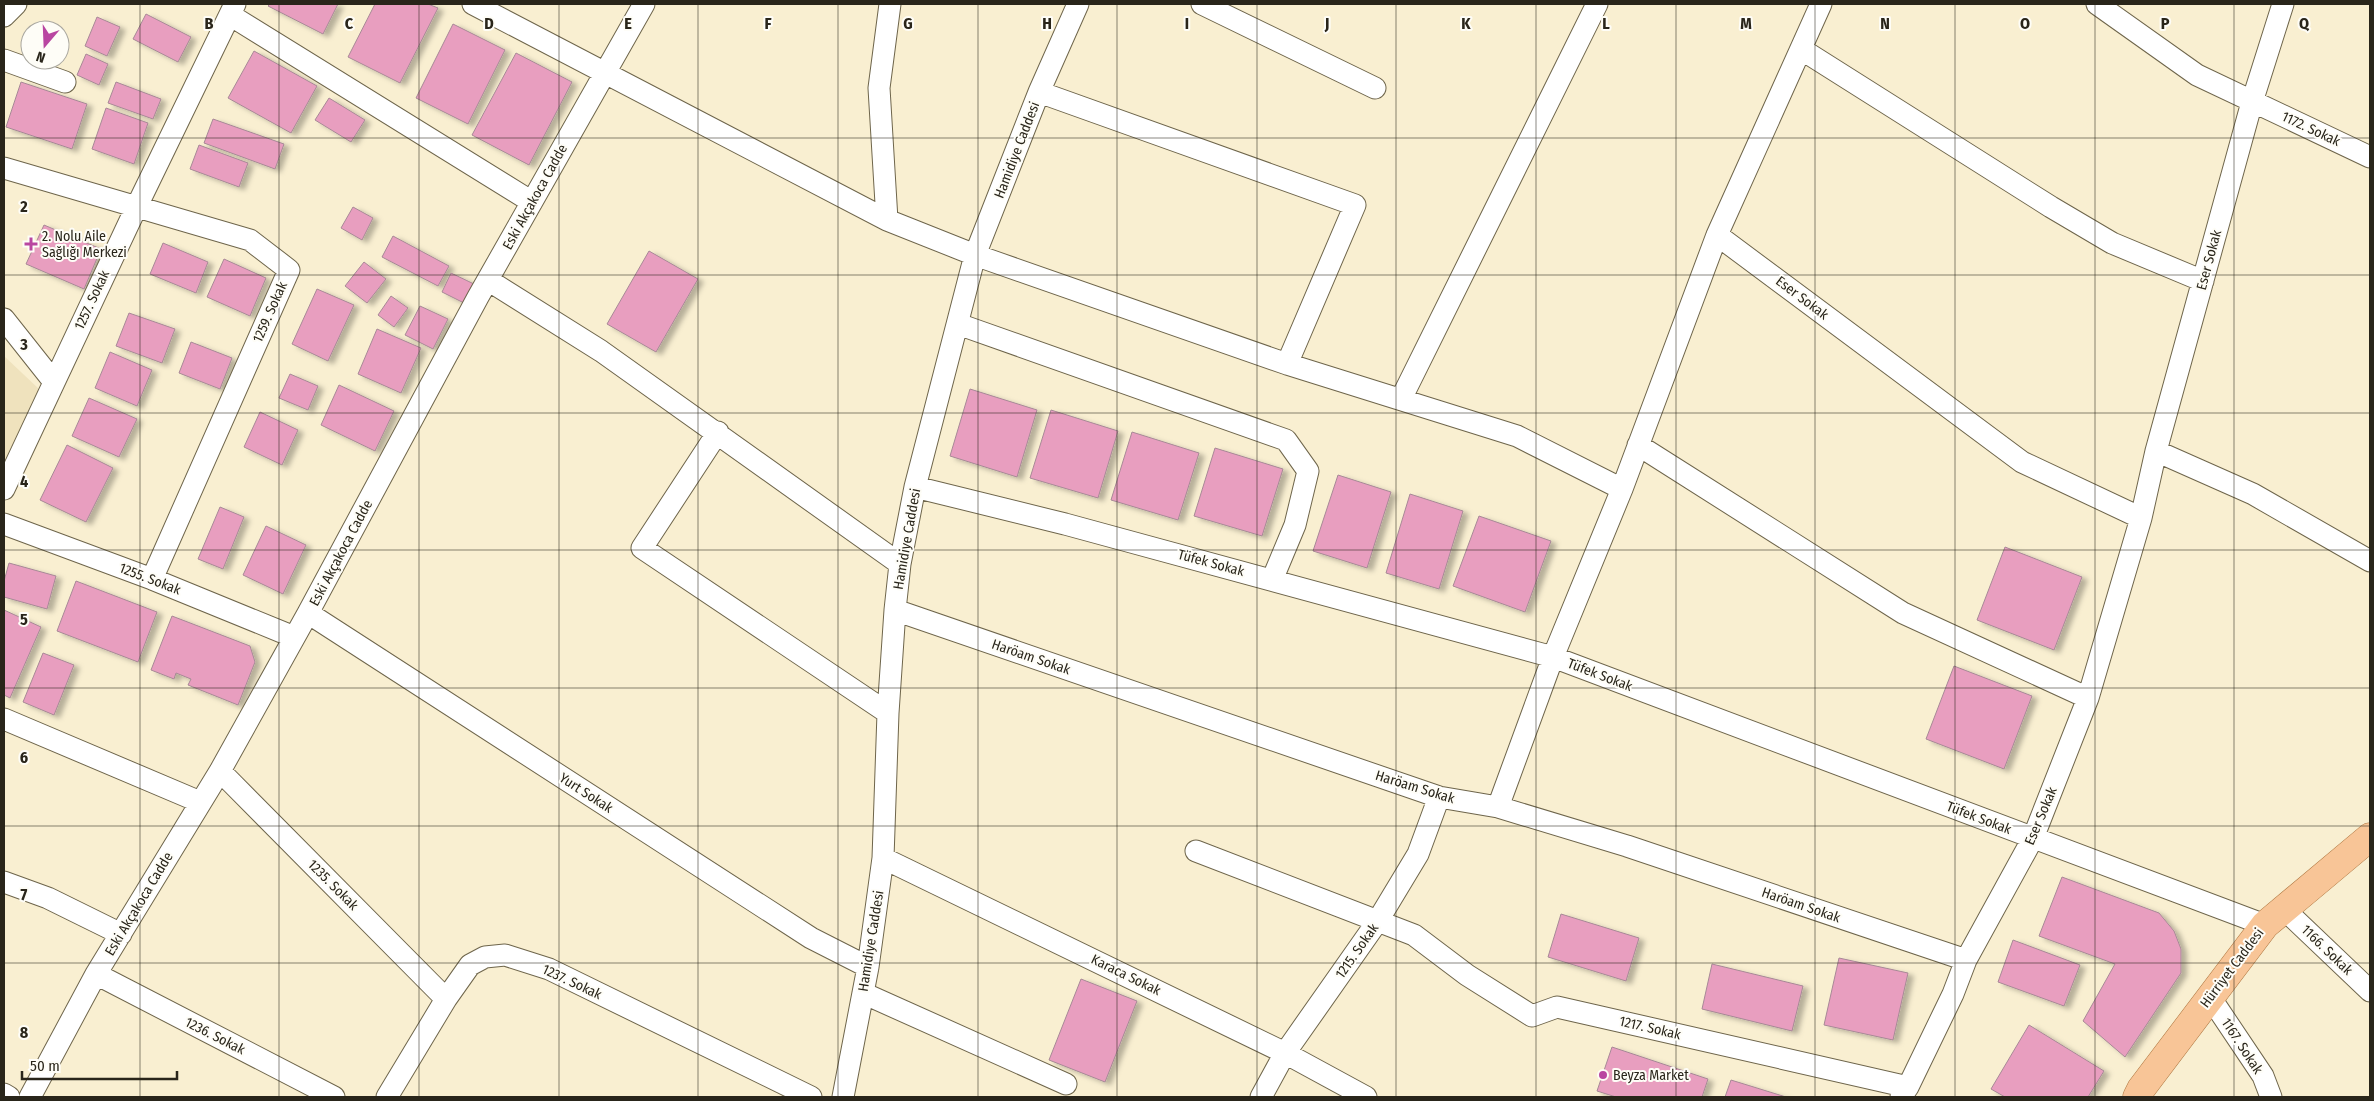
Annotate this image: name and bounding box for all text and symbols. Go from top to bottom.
text: B [205,14,214,33]
text: C [345,14,354,33]
text: D [484,14,494,33]
text: E [624,14,632,33]
text: F [764,14,772,33]
text: G [903,14,913,33]
text: H [1042,14,1052,33]
text: I [1185,14,1189,33]
text: J [1324,14,1329,33]
text: K [1461,14,1471,33]
text: L [1602,14,1610,33]
text: M [1740,14,1752,33]
text: N [1880,14,1890,33]
text: O [2020,14,2030,33]
text: P [2161,14,2170,33]
text: Q [2299,14,2310,33]
north arrow [20,20,70,70]
text: N [34,47,48,66]
street label: Hamidiye Caddesi [991,99,1043,201]
street label: 1172. Sokak [2279,108,2343,150]
street label: Eski Akçakoca Cadde [499,141,571,253]
text: 2 [19,197,28,216]
place label: 2. Nolu Aile Sağlığı Merkezi [42,228,127,261]
street label: Eser Sokak [2193,228,2225,292]
marker: 2. Nolu Aile Sağlığı Merkezi [24,237,38,251]
street label: 1257. Sokak [71,267,113,332]
street label: Eser Sokak [1772,273,1832,324]
street label: 1259. Sokak [249,278,291,345]
text: 3 [19,335,28,354]
text: 4 [20,472,28,491]
street label: Hamidiye Caddesi [890,487,924,591]
street label: Eski Akçakoca Cadde [306,497,376,609]
street label: Tüfek Sokak [1176,546,1247,580]
street label: 1255. Sokak [117,559,184,599]
text: 5 [20,610,28,629]
street label: Haröam Sokak [989,636,1073,679]
street label: Tüfek Sokak [1565,655,1635,695]
text: 6 [20,748,28,767]
street label: Haröam Sokak [1373,767,1457,807]
street label: Yurt Sokak [556,769,616,817]
street label: Eser Sokak [2021,784,2061,848]
street label: Tüfek Sokak [1944,798,2014,838]
street label: Eski Akçakoca Cadde [101,849,177,959]
street label: 1235. Sokak [304,856,362,914]
street label: Haröam Sokak [1759,884,1843,927]
text: 7 [21,885,28,904]
street label: Hamidiye Caddesi [855,889,887,993]
street label: 1215. Sokak [1332,920,1382,982]
street label: 1166. Sokak [2298,921,2357,979]
street label: Hürriyet Caddesi [2197,925,2267,1011]
street label: Karaca Sokak [1088,951,1164,999]
street label: 1237. Sokak [539,961,605,1003]
street label: 1217. Sokak [1618,1013,1683,1043]
street label: 1236. Sokak [182,1014,248,1059]
street label: 1167. Sokak [2218,1015,2267,1078]
text: 8 [20,1023,29,1042]
scale bar [22,1048,178,1080]
text: 50 m [30,1057,60,1075]
place label: Beyza Market [1613,1067,1689,1084]
marker: Beyza Market [1597,1069,1609,1081]

